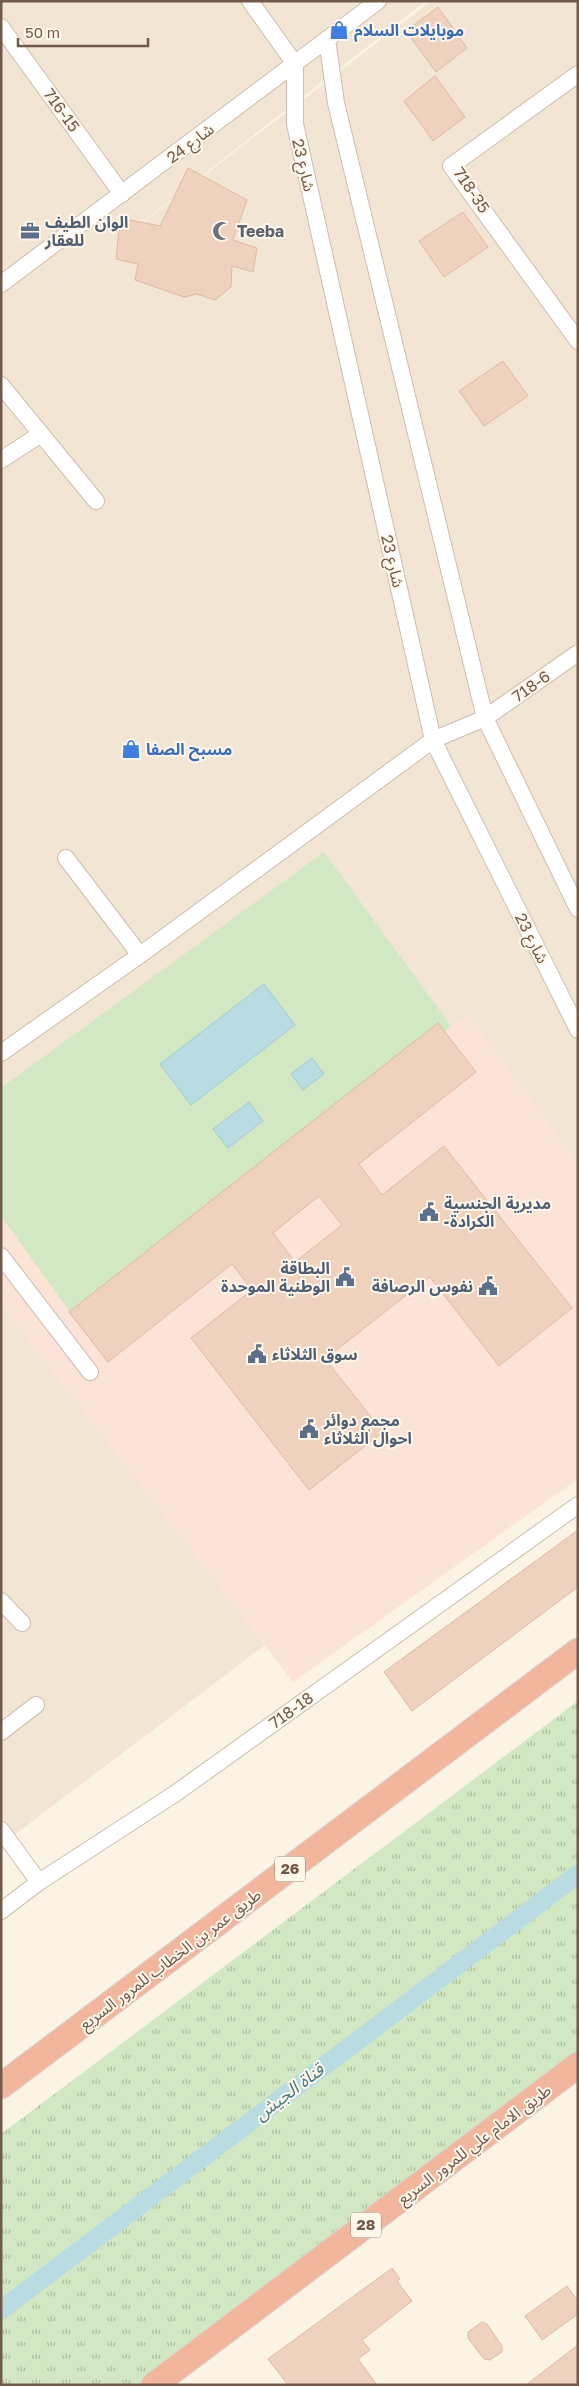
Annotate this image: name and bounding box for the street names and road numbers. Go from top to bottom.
street label: 716-15 [39,84,85,136]
street label: شارع 24 [162,119,219,170]
street label: شارع 23 [285,137,320,194]
street label: 718-35 [450,163,494,217]
street label: شارع 23 [374,533,409,590]
street label: 718-6 [508,666,554,706]
street label: شارع 23 [508,909,553,968]
street label: 718-18 [265,1687,317,1733]
road number: 26 [275,1856,305,1882]
street label: طريق عمر بن الخطاب للمرور السريع [75,1884,267,2036]
street label: طريق الامام علي للمرور السريع [393,2080,557,2211]
road number: 28 [351,2212,381,2238]

